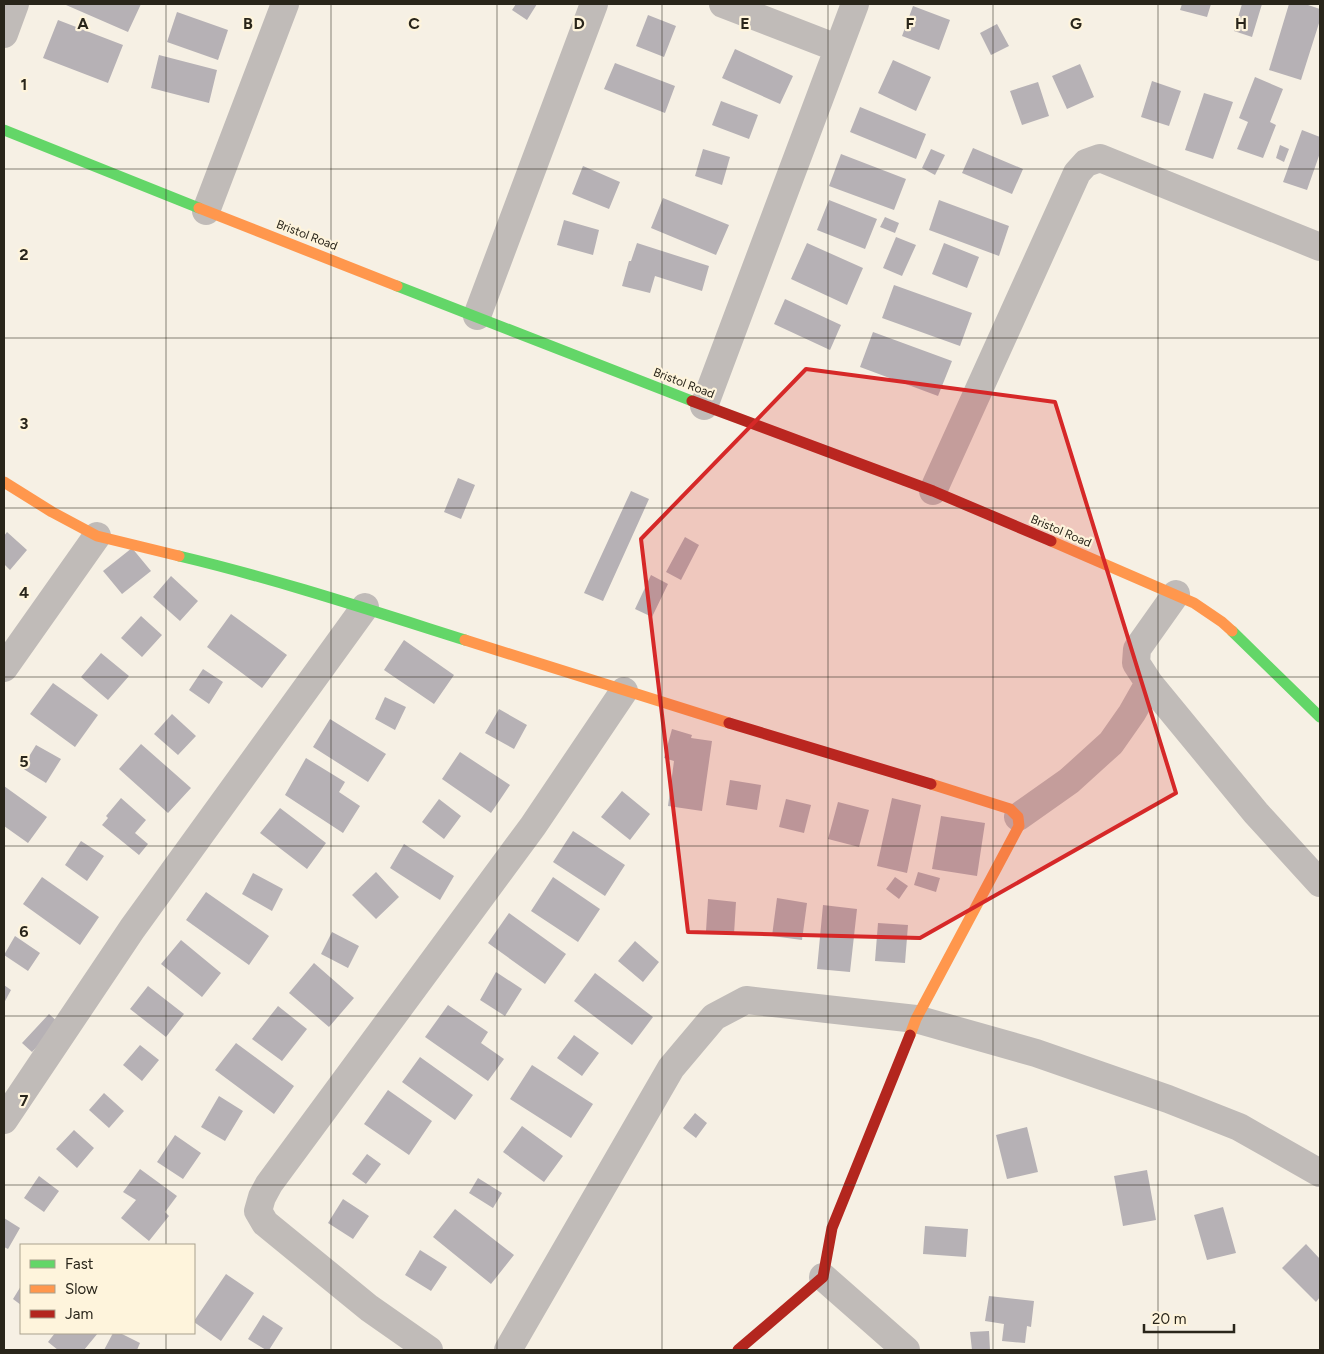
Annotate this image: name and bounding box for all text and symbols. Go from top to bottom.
text: A [77,14,89,33]
text: B [243,14,253,33]
text: C [408,14,420,33]
text: D [573,14,585,33]
text: E [740,14,750,33]
text: F [906,14,915,33]
text: G [1070,14,1082,33]
text: H [1235,14,1247,33]
text: 1 [21,75,27,94]
street label: Bristol Road [274,217,340,253]
text: 2 [19,245,29,264]
street label: Bristol Road [651,365,717,401]
text: 3 [20,414,29,433]
street label: Bristol Road [1029,512,1093,550]
text: 4 [19,583,29,602]
text: 5 [19,752,29,771]
text: 6 [19,922,29,941]
text: 7 [20,1091,29,1110]
legend [20,1244,195,1334]
text: Fast [65,1255,94,1273]
text: Slow [65,1280,98,1298]
scale bar [1144,1302,1234,1334]
text: Jam [65,1305,93,1323]
text: 20 m [1152,1310,1186,1328]

